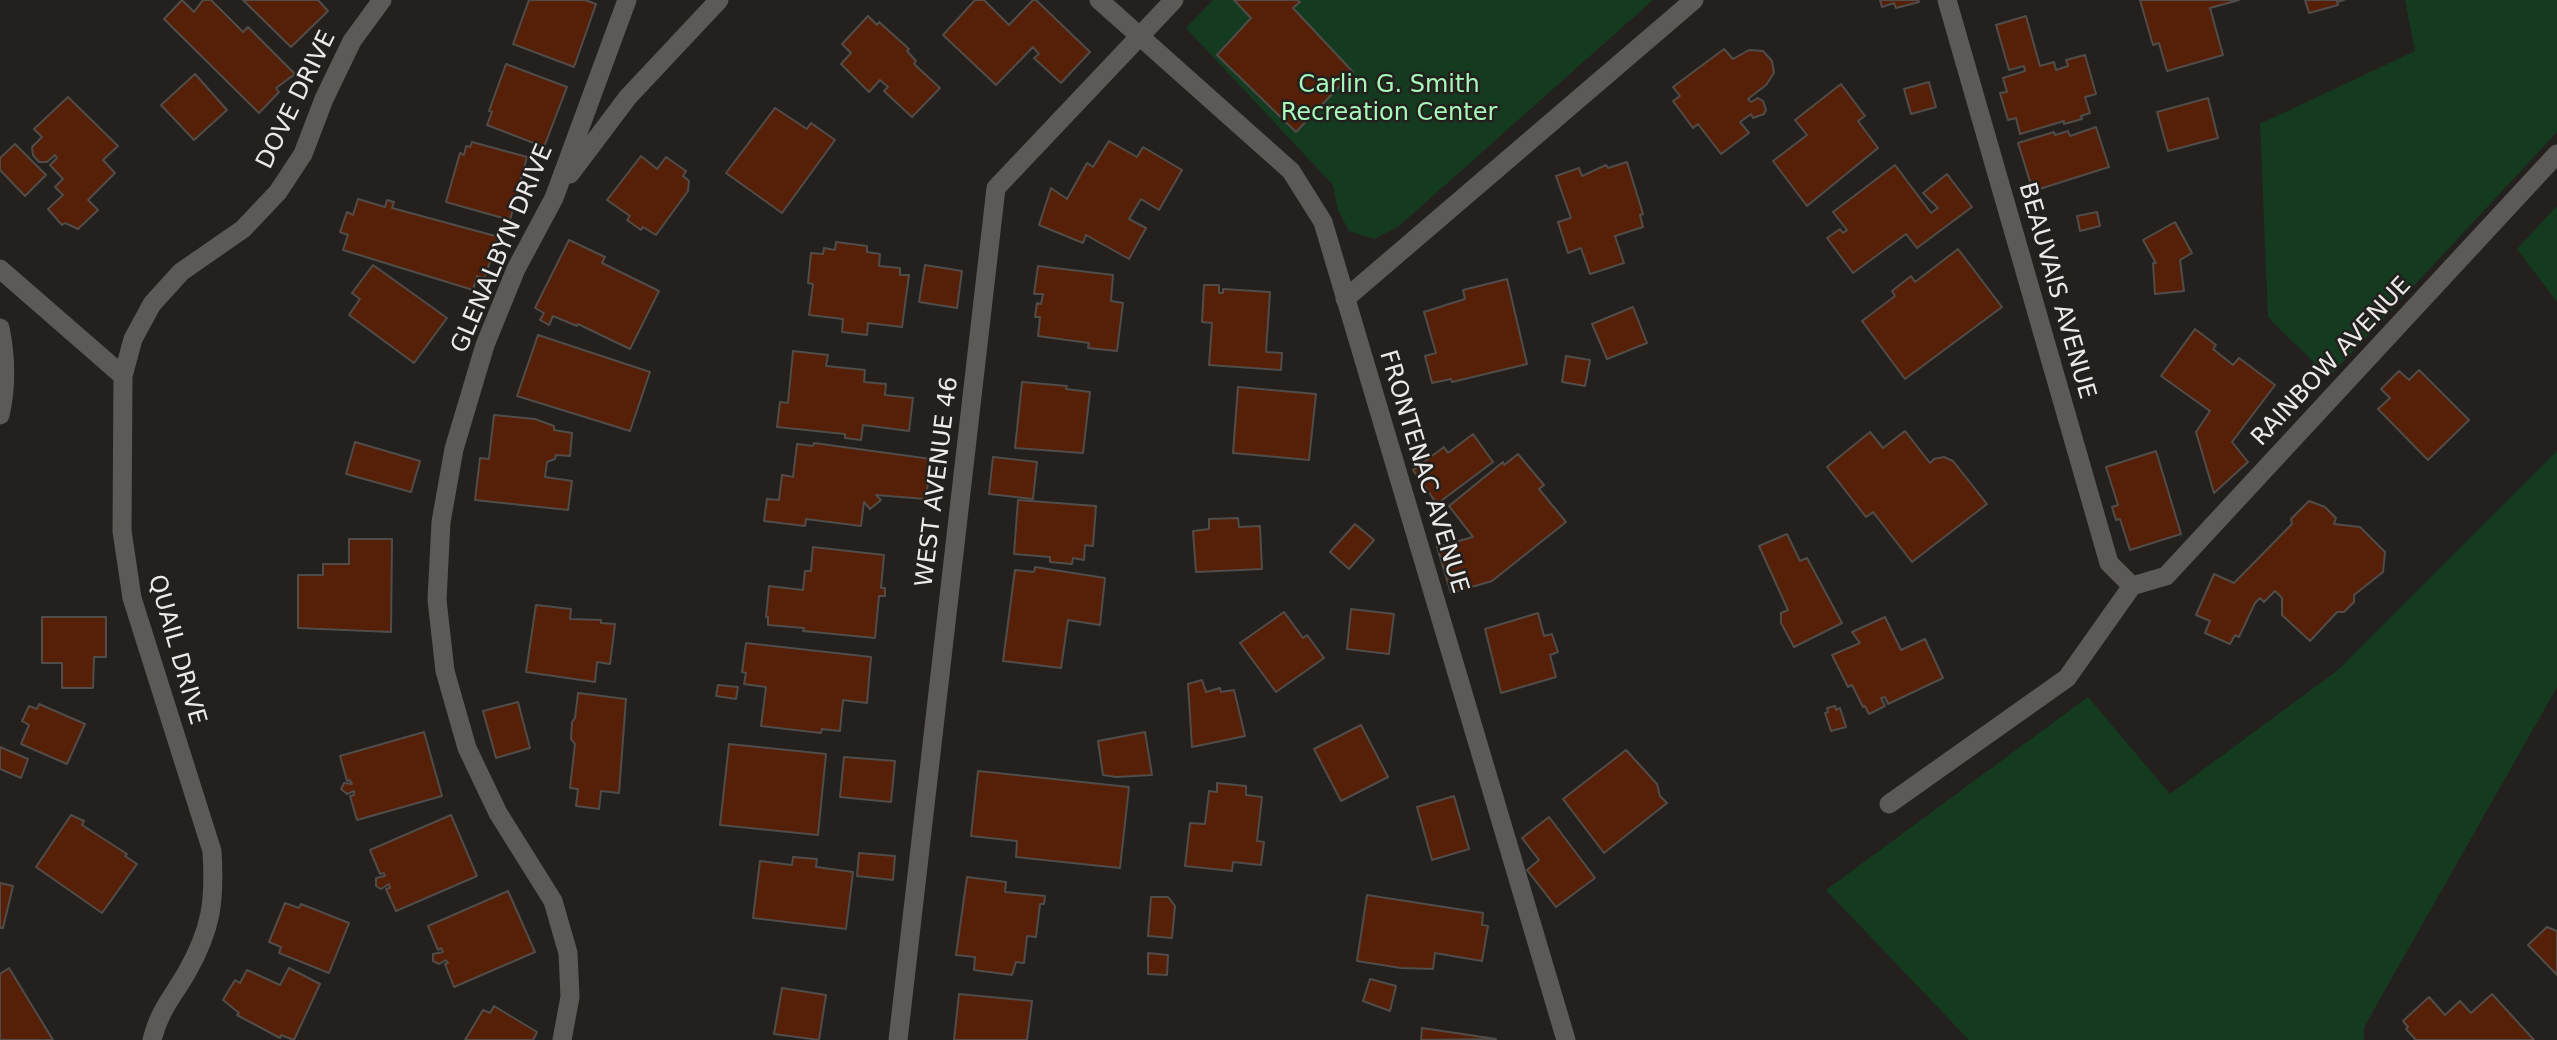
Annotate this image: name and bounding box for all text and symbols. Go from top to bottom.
street label: DOVE DRIVE [251,26,343,174]
park label: Carlin G. Smith Recreation Center [1281,72,1497,128]
street label: GLENALBYN DRIVE [446,140,560,358]
street label: BEAUVAIS AVENUE [2011,179,2101,403]
street label: RAINBOW AVENUE [2246,272,2418,452]
street label: FRONTENAC AVENUE [1372,347,1474,597]
street label: WEST AVENUE 46 [911,375,965,589]
street label: QUAIL DRIVE [141,572,211,728]

